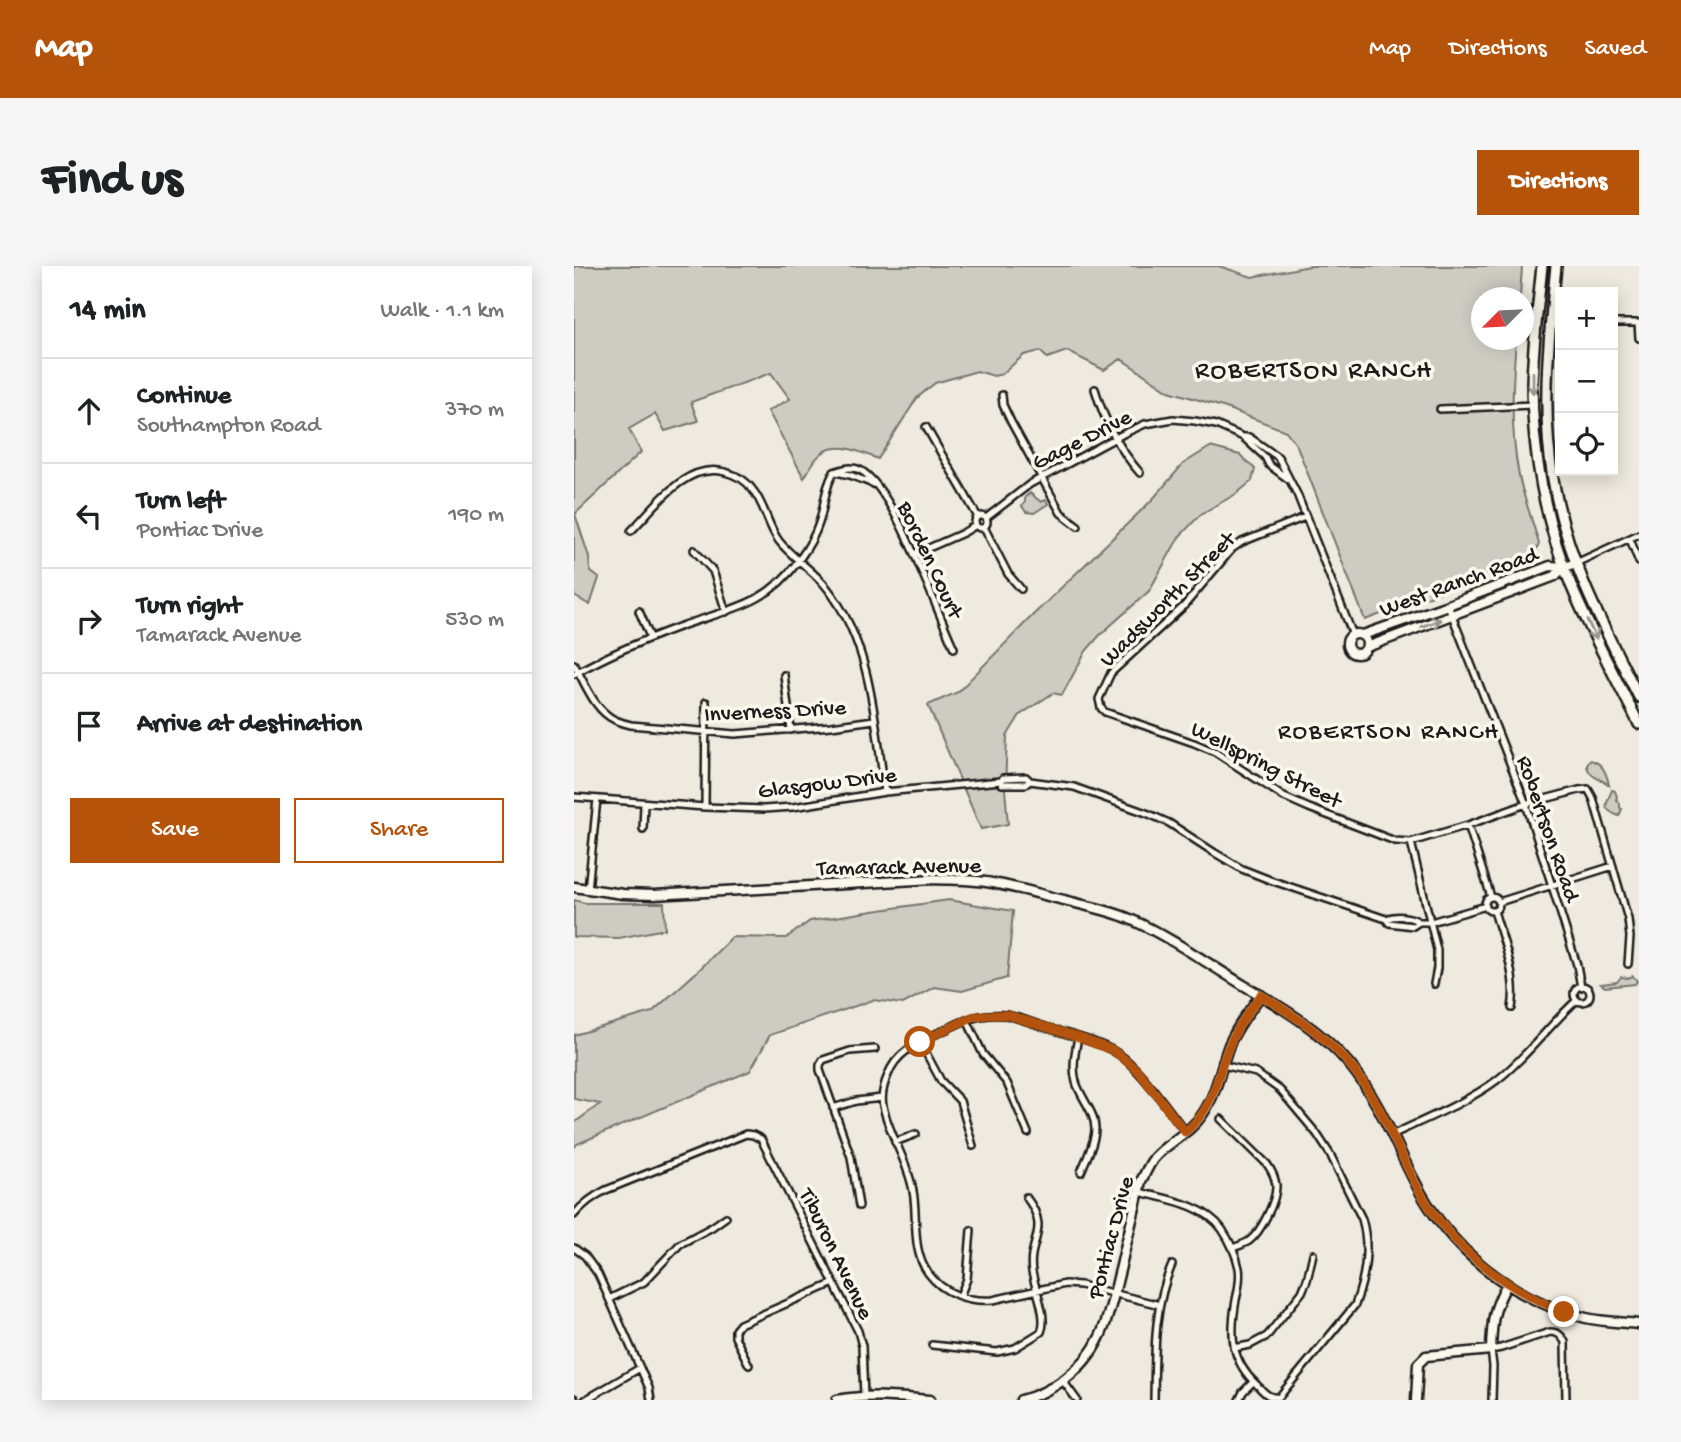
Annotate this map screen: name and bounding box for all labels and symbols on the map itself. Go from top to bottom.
north arrow [1471,287,1534,350]
district label: ROBERTSON RANCH [1195,357,1433,388]
one-way arrow [1526,371,1540,394]
street label: Gage Drive [1028,404,1138,478]
street label: Borden Court [889,497,968,625]
street label: Wadsworth Street [1095,526,1243,674]
street label: West Ranch Road [1376,542,1543,624]
one-way arrow [1420,616,1442,629]
one-way arrow [1586,619,1599,640]
street label: Inverness Drive [704,695,848,730]
street label: Wellspring Street [1186,717,1347,816]
district label: ROBERTSON RANCH [1278,719,1500,748]
street label: Robertson Road [1509,753,1585,907]
street label: Glasgow Drive [757,762,899,806]
street label: Tamarack Avenue [815,854,983,883]
route start [904,1026,935,1057]
street label: Pontiac Drive [1083,1172,1142,1303]
street label: Tiburon Avenue [791,1183,879,1325]
route end [1548,1296,1579,1327]

